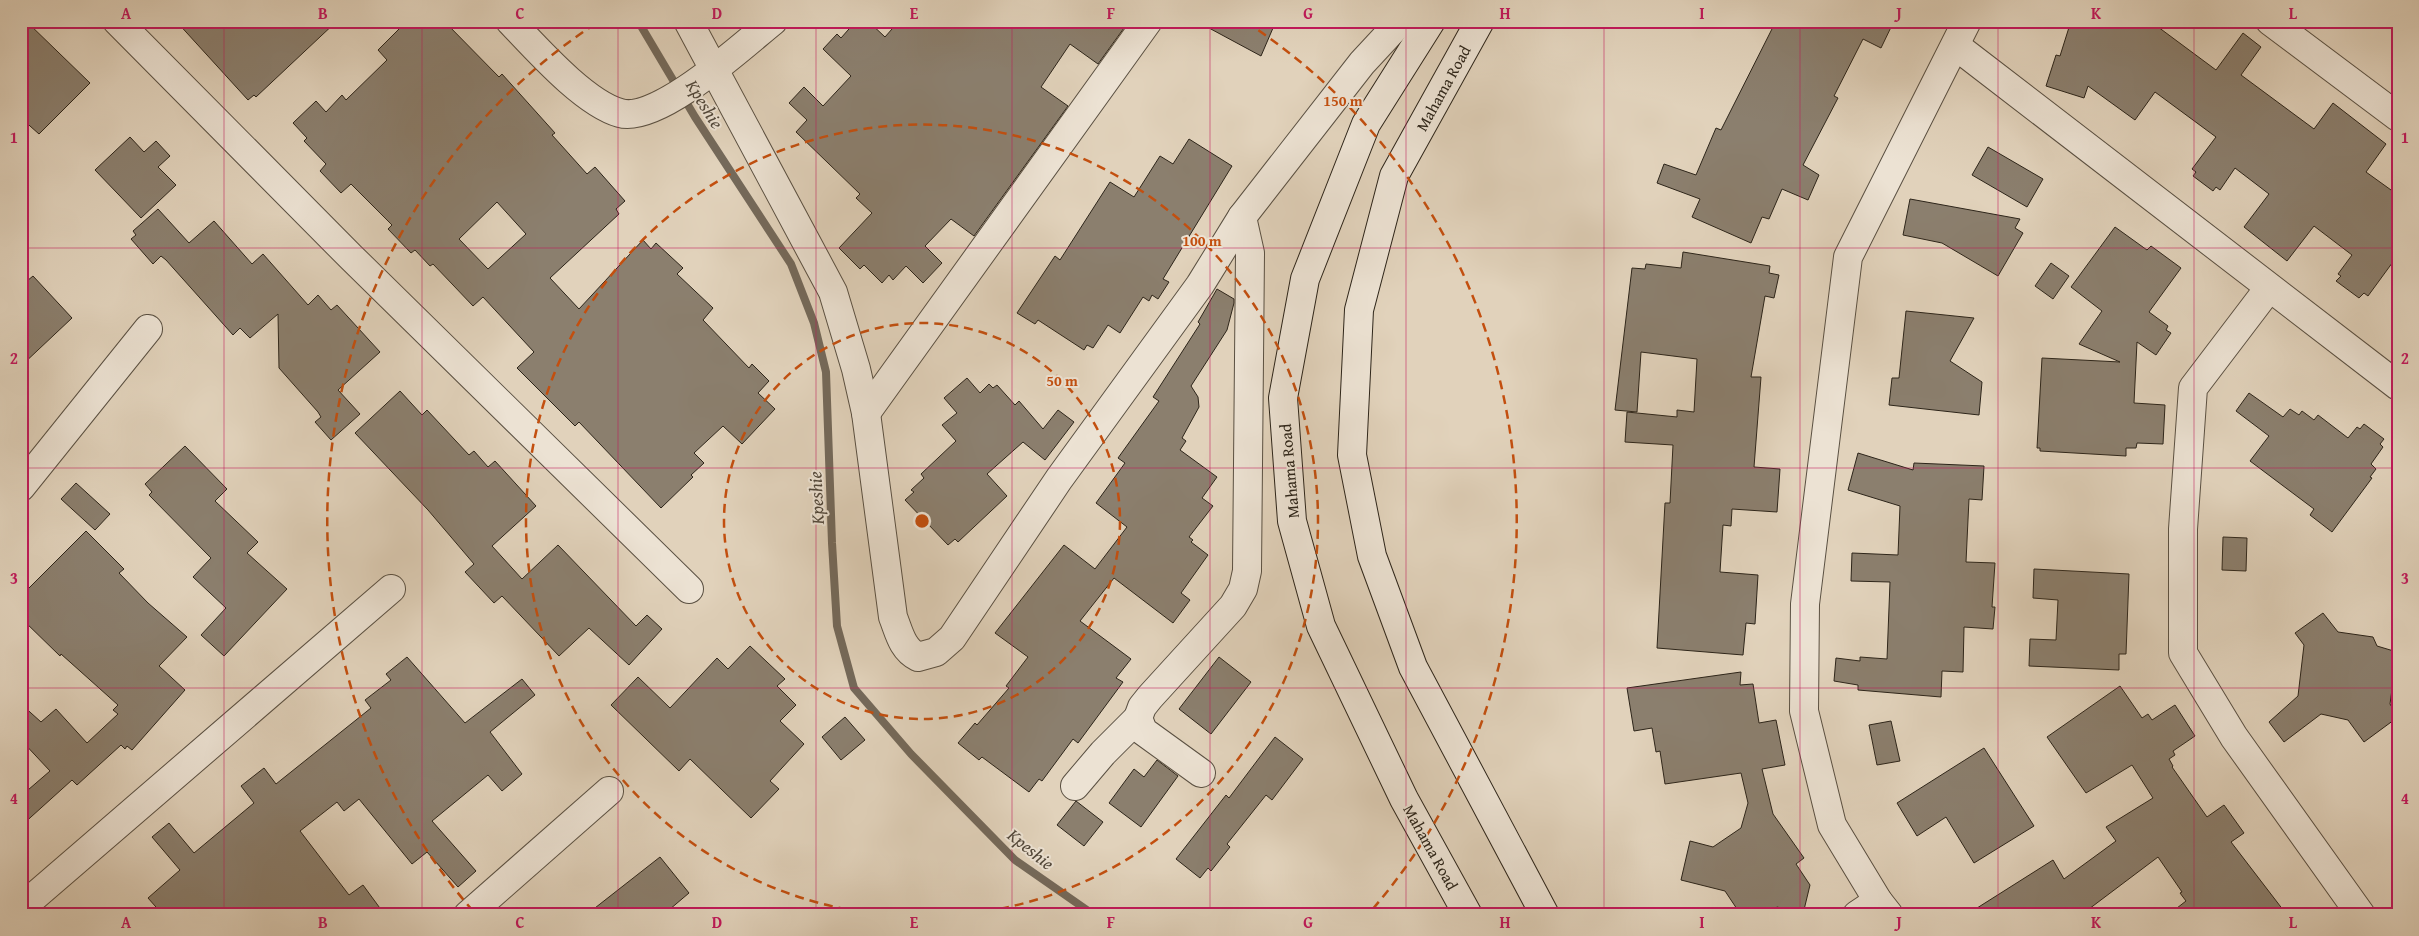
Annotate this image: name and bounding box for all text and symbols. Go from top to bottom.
text: A [121,1,132,25]
text: B [318,1,328,25]
text: C [515,1,525,25]
text: D [712,1,722,25]
text: E [910,1,919,25]
text: F [1107,1,1115,25]
text: G [1303,1,1313,25]
text: H [1499,1,1511,25]
text: I [1699,1,1705,25]
text: J [1893,1,1902,25]
text: K [2091,1,2102,25]
text: L [2289,1,2298,25]
street label: Mahama Road [1410,40,1477,135]
water label: Kpeshie [679,73,731,134]
text: 150 m [1323,90,1363,111]
text: 1 [10,125,18,149]
text: 1 [2401,125,2409,149]
text: 100 m [1182,230,1222,251]
text: 2 [10,346,18,370]
text: 2 [2401,346,2409,370]
text: 50 m [1046,370,1078,391]
street label: Mahama Road [1273,422,1305,519]
water label: Kpeshie [801,471,831,526]
centre of rings [913,512,931,530]
text: 3 [10,566,18,590]
text: 3 [2401,566,2409,590]
text: 4 [10,786,18,810]
text: 4 [2401,786,2409,810]
street label: Mahama Road [1398,800,1465,895]
water label: Kpeshie [1001,821,1060,876]
text: A [121,910,132,934]
text: B [318,910,328,934]
text: C [515,910,525,934]
text: D [712,910,722,934]
text: E [910,910,919,934]
text: F [1107,910,1115,934]
text: G [1303,910,1313,934]
text: H [1499,910,1511,934]
text: I [1699,910,1705,934]
text: J [1893,910,1902,934]
text: K [2091,910,2102,934]
text: L [2289,910,2298,934]

